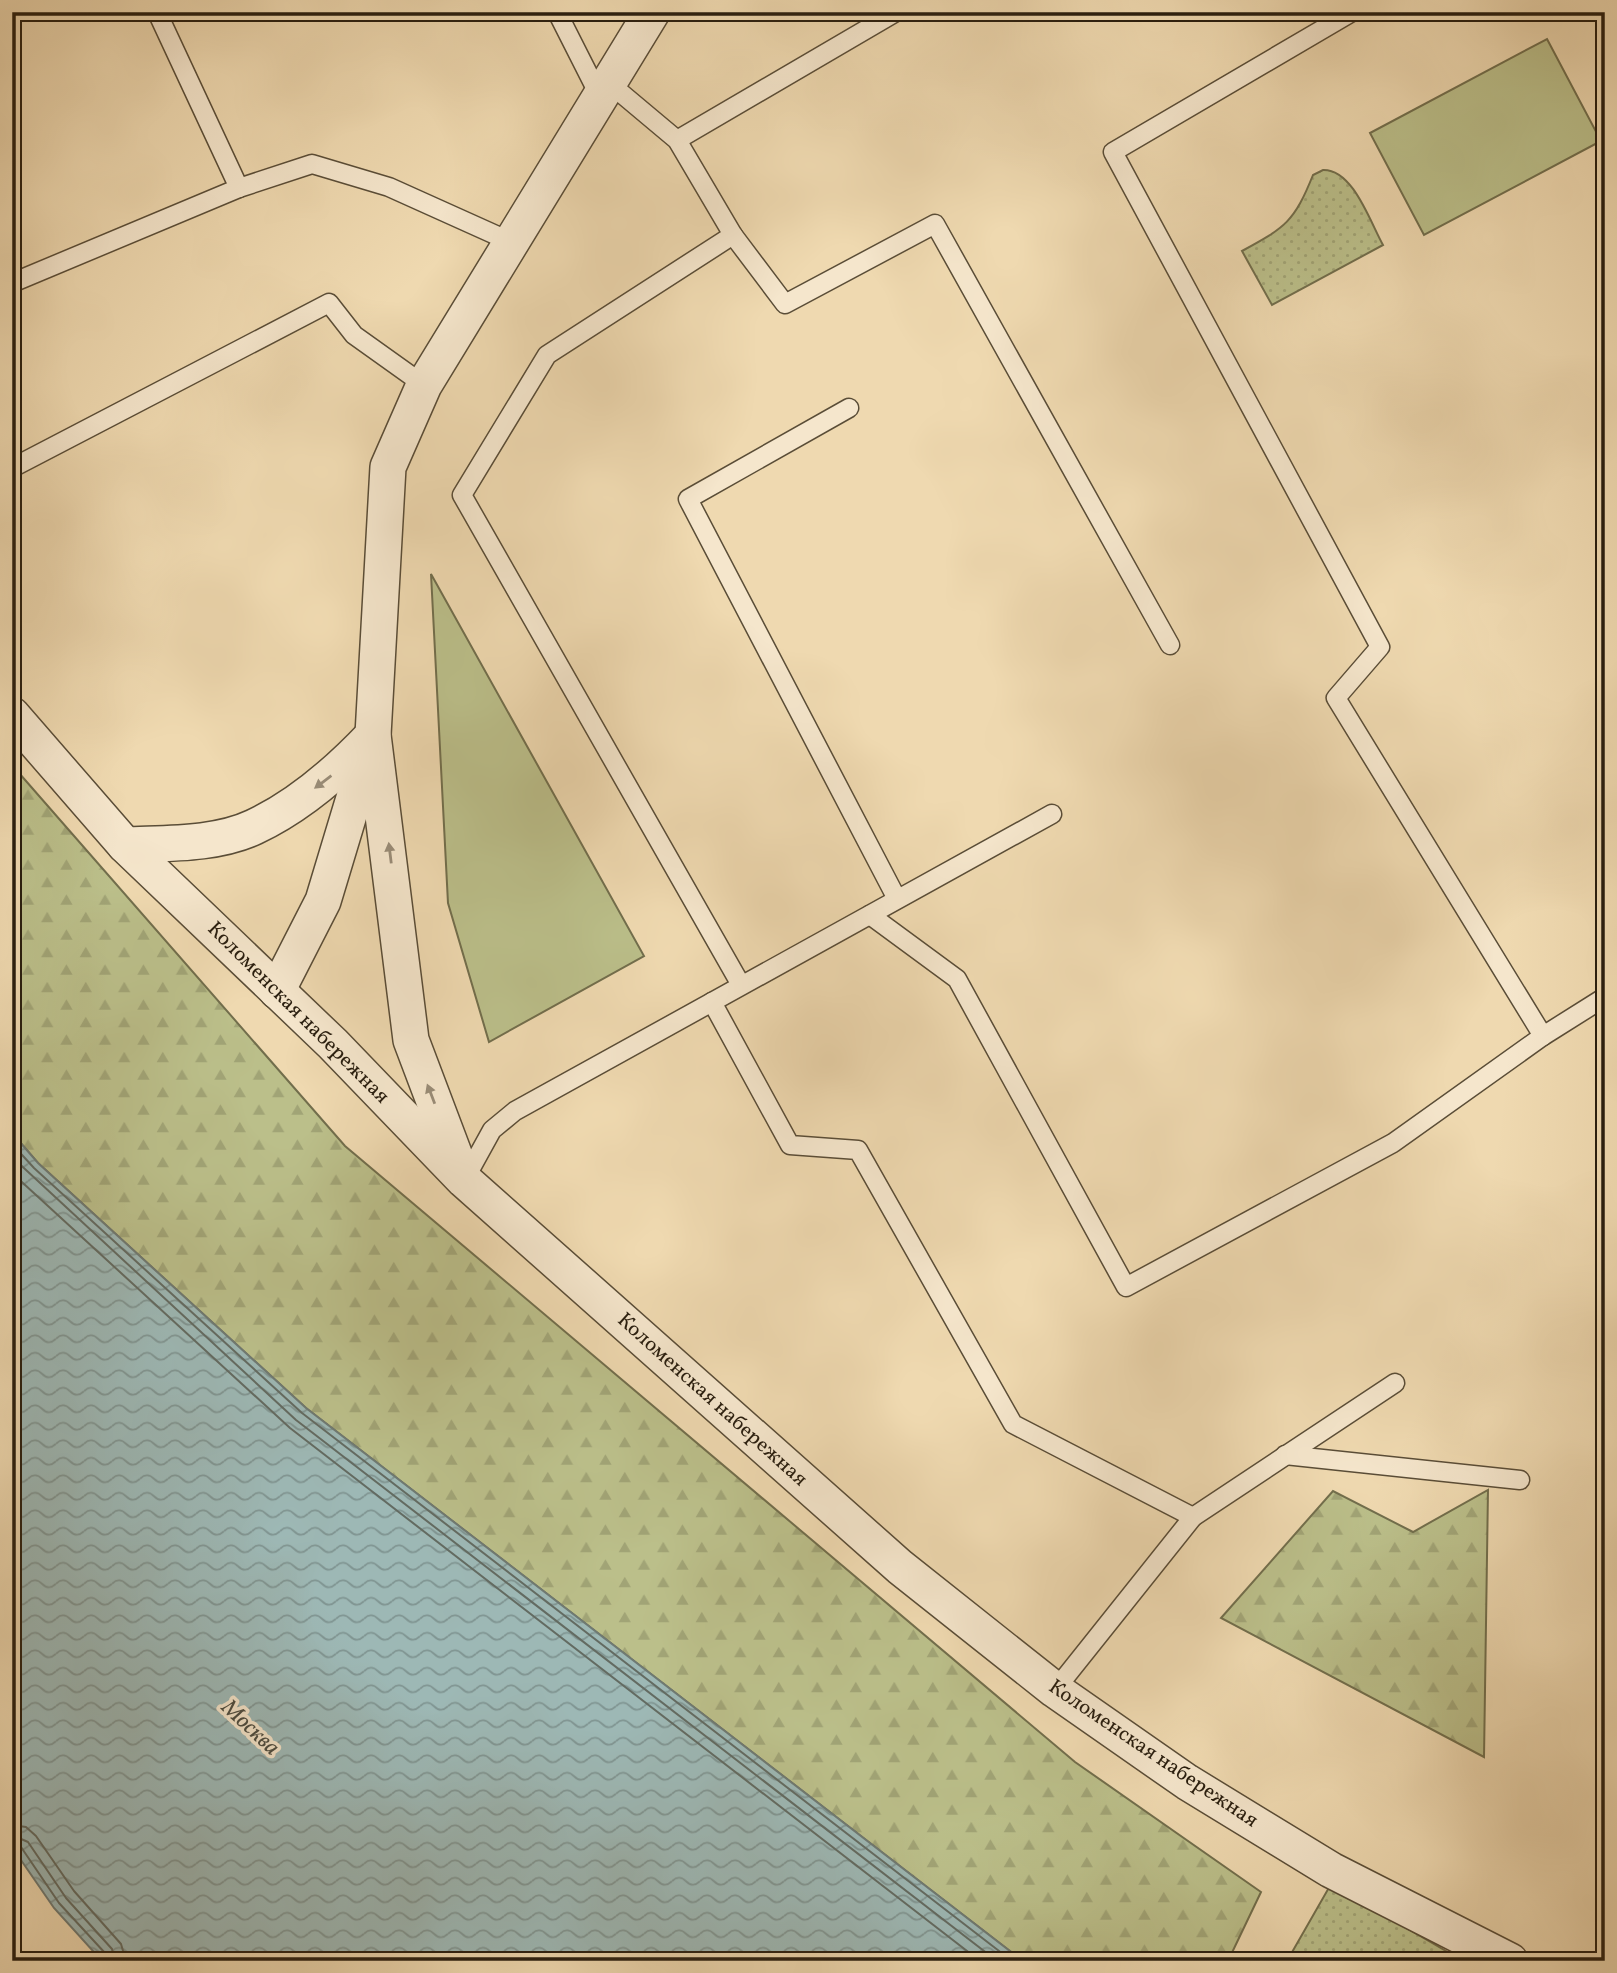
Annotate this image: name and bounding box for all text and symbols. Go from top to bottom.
one-way arrow [314,774,332,788]
one-way arrow [384,841,395,863]
street label: Коломенская набережная [200,915,396,1111]
one-way arrow [425,1083,436,1104]
street label: Коломенская набережная [610,1306,814,1494]
street label: Коломенская набережная [1042,1673,1264,1835]
water label: Москва [213,1692,286,1764]

